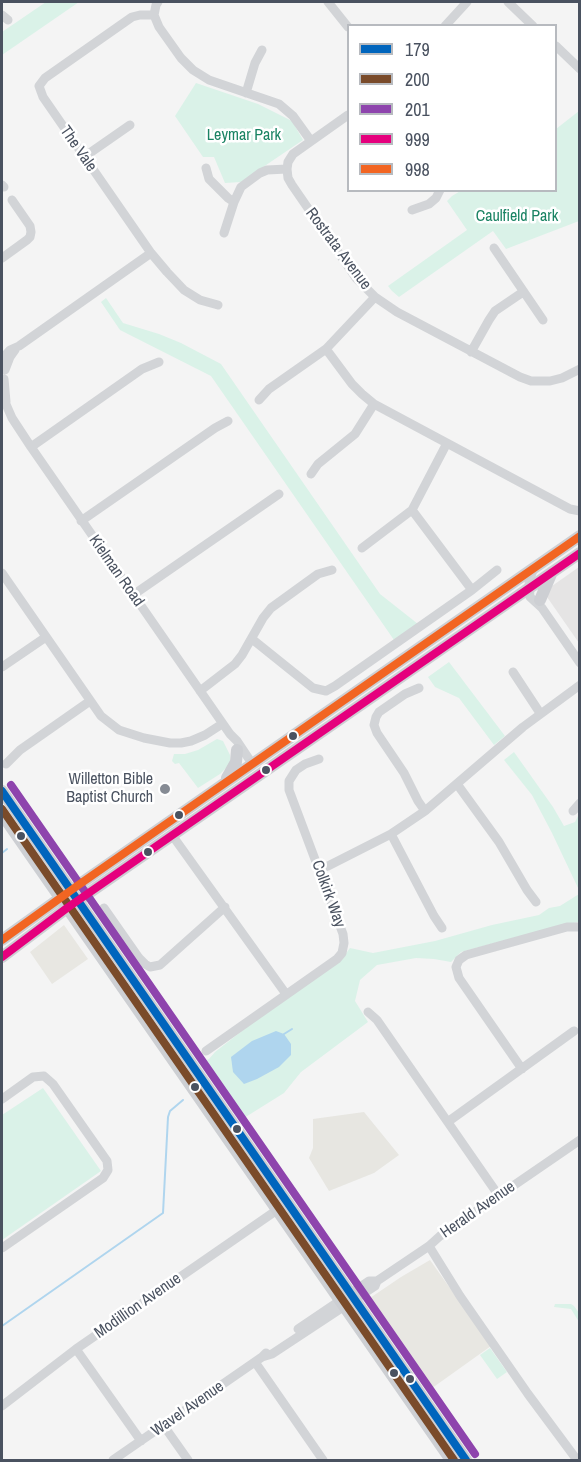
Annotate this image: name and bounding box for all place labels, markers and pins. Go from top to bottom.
unlabelled marker [287,730,299,742]
unlabelled marker [260,764,272,776]
place label: Willetton Bible Baptist Church [66,770,153,808]
marker: Willetton Bible Baptist Church [158,782,172,796]
unlabelled marker [173,809,185,821]
unlabelled marker [15,830,27,842]
unlabelled marker [142,846,154,858]
unlabelled marker [189,1081,201,1093]
unlabelled marker [231,1123,243,1135]
unlabelled marker [388,1367,400,1379]
unlabelled marker [404,1373,416,1385]

